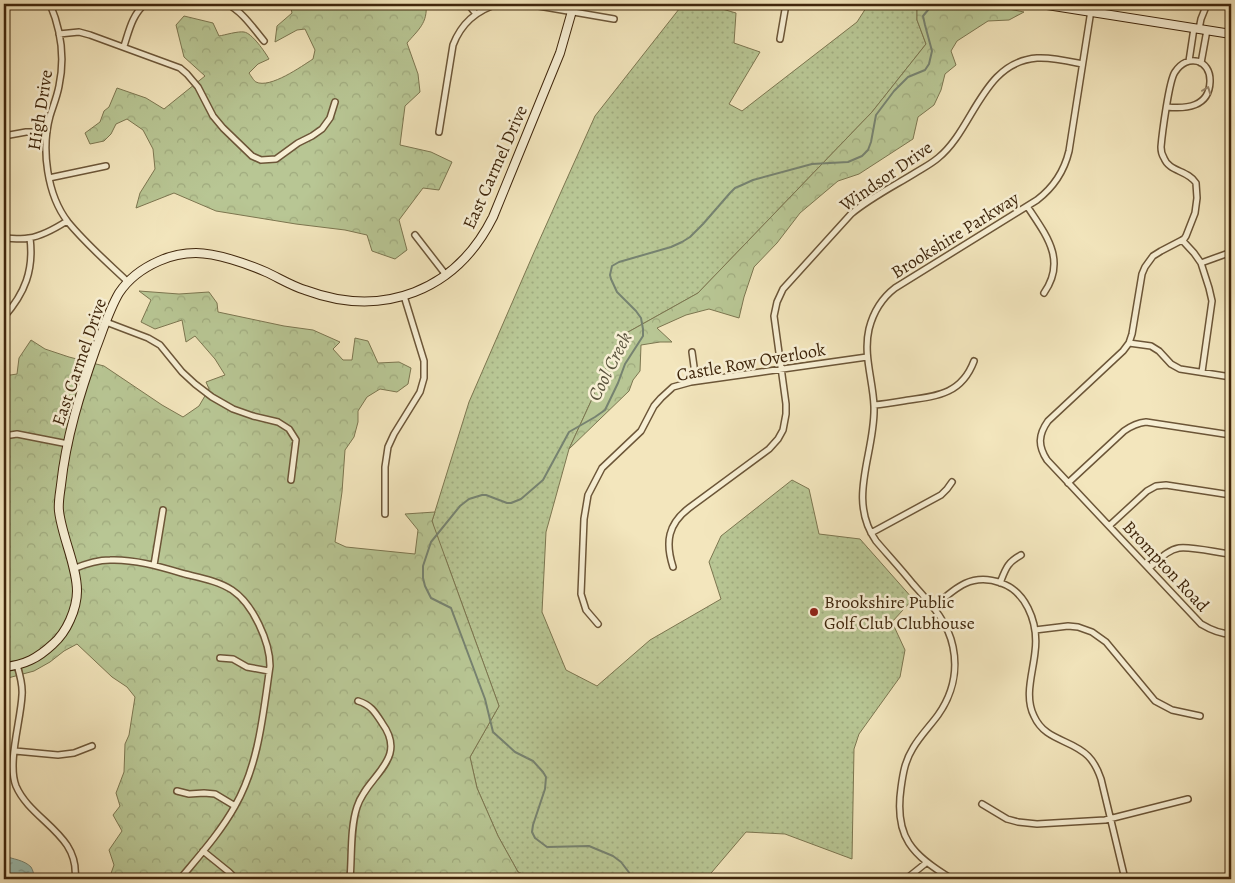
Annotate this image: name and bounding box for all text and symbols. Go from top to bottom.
street label: High Drive [22,68,58,152]
one-way arrow [1201,86,1211,95]
street label: East Carmel Drive [457,101,533,233]
street label: Windsor Drive [834,135,937,217]
street label: Brookshire Parkway [886,185,1024,284]
street label: East Carmel Drive [46,295,112,429]
water label: Cool Creek [582,328,638,405]
street label: Castle Row Overlook [675,337,827,387]
street label: Brompton Road [1117,515,1215,617]
place label: Brookshire Public Golf Club Clubhouse [824,590,975,635]
marker: Brookshire Public Golf Club Clubhouse [808,606,820,618]

